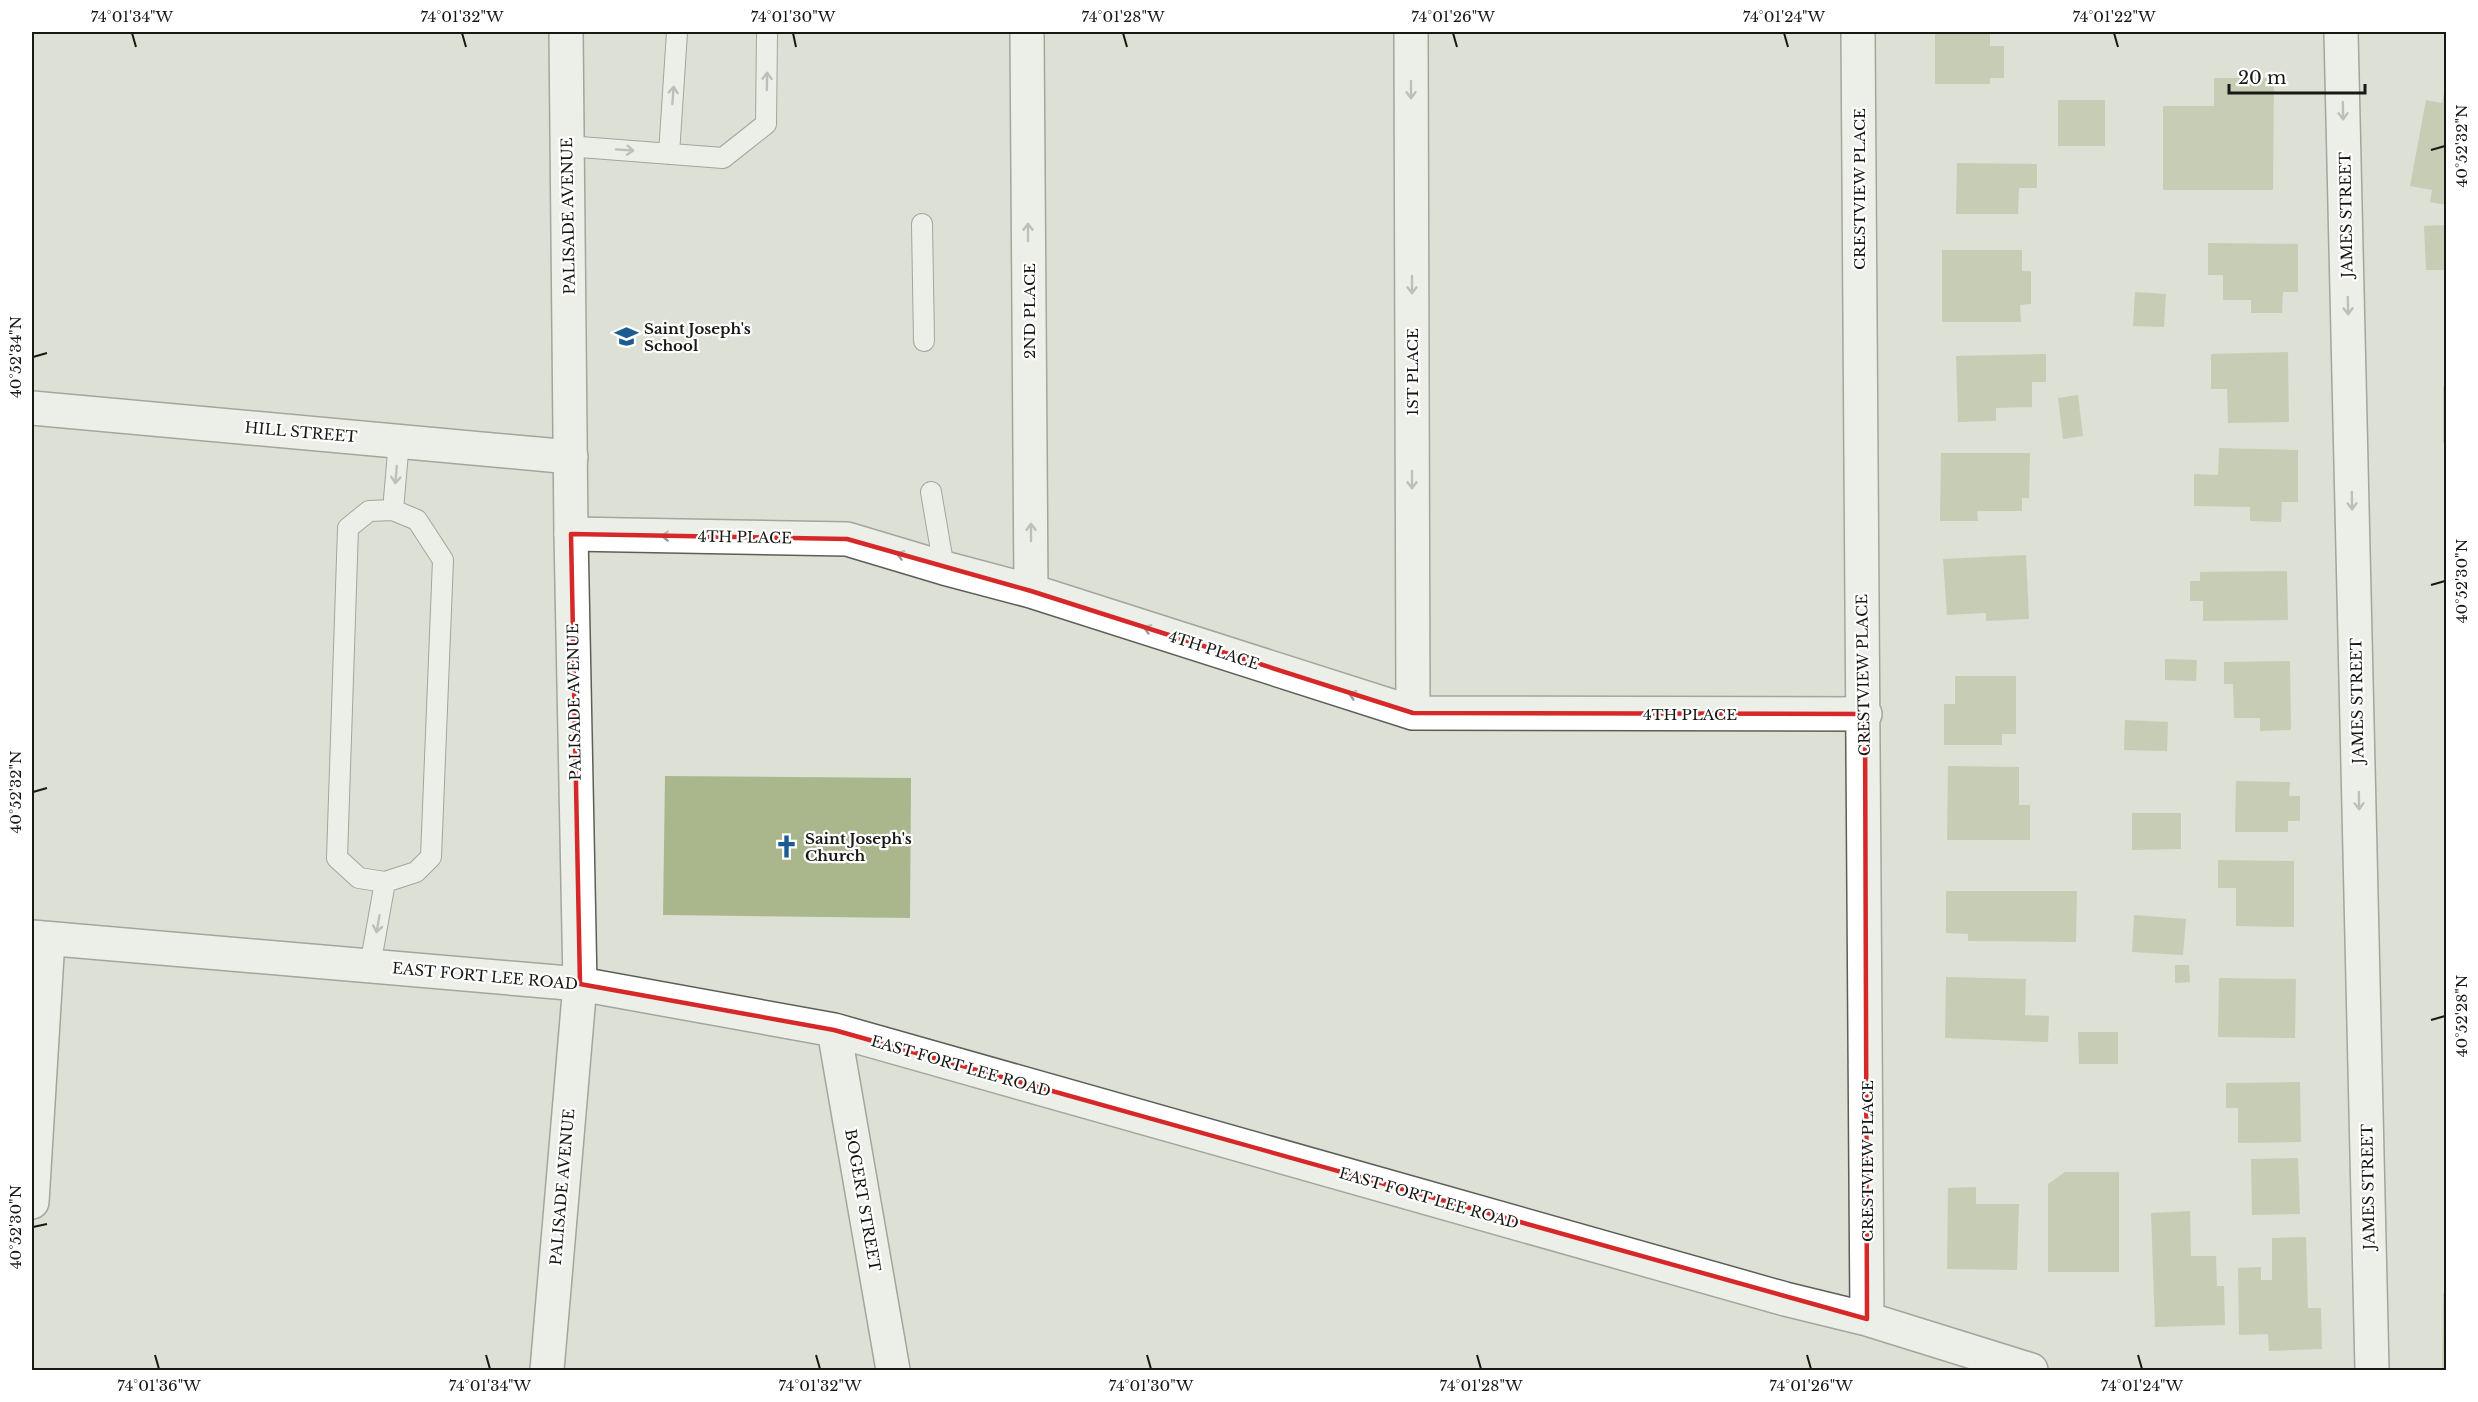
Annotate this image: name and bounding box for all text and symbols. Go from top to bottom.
text: 74°01'34"W [91,7,174,26]
text: 74°01'32"W [420,7,504,26]
text: 74°01'30"W [751,7,836,26]
text: 74°01'28"W [1081,7,1165,26]
text: 74°01'26"W [1411,7,1495,26]
text: 74°01'24"W [1743,7,1826,26]
text: 74°01'22"W [2072,7,2156,26]
scale bar [2229,57,2366,95]
text: 20 m [2238,67,2286,89]
one-way arrow [761,72,772,92]
one-way arrow [1405,79,1417,99]
one-way arrow [668,86,679,106]
one-way arrow [2337,100,2349,120]
text: 40°52'32"N [2452,105,2471,187]
street label: CRESTVIEW PLACE [1850,108,1869,270]
street label: PALISADE AVENUE [557,137,579,295]
one-way arrow [615,145,635,156]
street label: JAMES STREET [2335,152,2357,280]
one-way arrow [1022,223,1034,243]
street label: 2ND PLACE [1020,263,1039,359]
one-way arrow [1406,274,1418,294]
one-way arrow [2342,295,2354,315]
text: 40°52'34"N [6,316,25,398]
place label: Saint Joseph's School [644,319,751,355]
school or university icon: Saint Joseph's School [613,324,639,350]
street label: 1ST PLACE [1403,328,1422,416]
street label: HILL STREET [244,418,358,446]
one-way arrow [390,465,401,485]
one-way arrow [1406,469,1418,489]
one-way arrow [2346,490,2358,510]
one-way arrow [1025,523,1037,543]
street label: 4TH PLACE [698,527,792,547]
one-way arrow [661,530,681,542]
text: 40°52'30"N [2452,539,2471,623]
one-way arrow [895,550,914,561]
street label: CRESTVIEW PLACE [1852,594,1874,756]
street label: PALISADE AVENUE [563,623,585,781]
one-way arrow [1143,623,1162,634]
street label: 4TH PLACE [1166,626,1262,674]
street label: JAMES STREET [2346,638,2368,766]
one-way arrow [1349,689,1367,700]
street label: 4TH PLACE [1643,705,1737,724]
text: 40°52'32"N [6,751,25,833]
one-way arrow [2353,790,2365,810]
place label: Saint Joseph's Church [805,829,912,865]
church icon: Saint Joseph's Church [774,834,800,860]
one-way arrow [372,914,383,933]
street label: EAST FORT LEE ROAD [391,958,579,994]
text: 40°52'28"N [2452,975,2471,1057]
street label: EAST FORT LEE ROAD [869,1031,1053,1101]
street label: CRESTVIEW PLACE [1858,1080,1877,1242]
street label: PALISADE AVENUE [546,1108,578,1266]
street label: JAMES STREET [2357,1124,2379,1252]
street label: BOGERT STREET [841,1127,885,1273]
street label: EAST FORT LEE ROAD [1337,1163,1521,1233]
text: 40°52'30"N [6,1185,25,1269]
text: 74°01'36"W [117,1376,201,1395]
text: 74°01'34"W [449,1376,532,1395]
text: 74°01'32"W [778,1376,862,1395]
text: 74°01'30"W [1109,1376,1194,1395]
text: 74°01'28"W [1439,1376,1523,1395]
text: 74°01'26"W [1769,1376,1853,1395]
text: 74°01'24"W [2101,1376,2184,1395]

